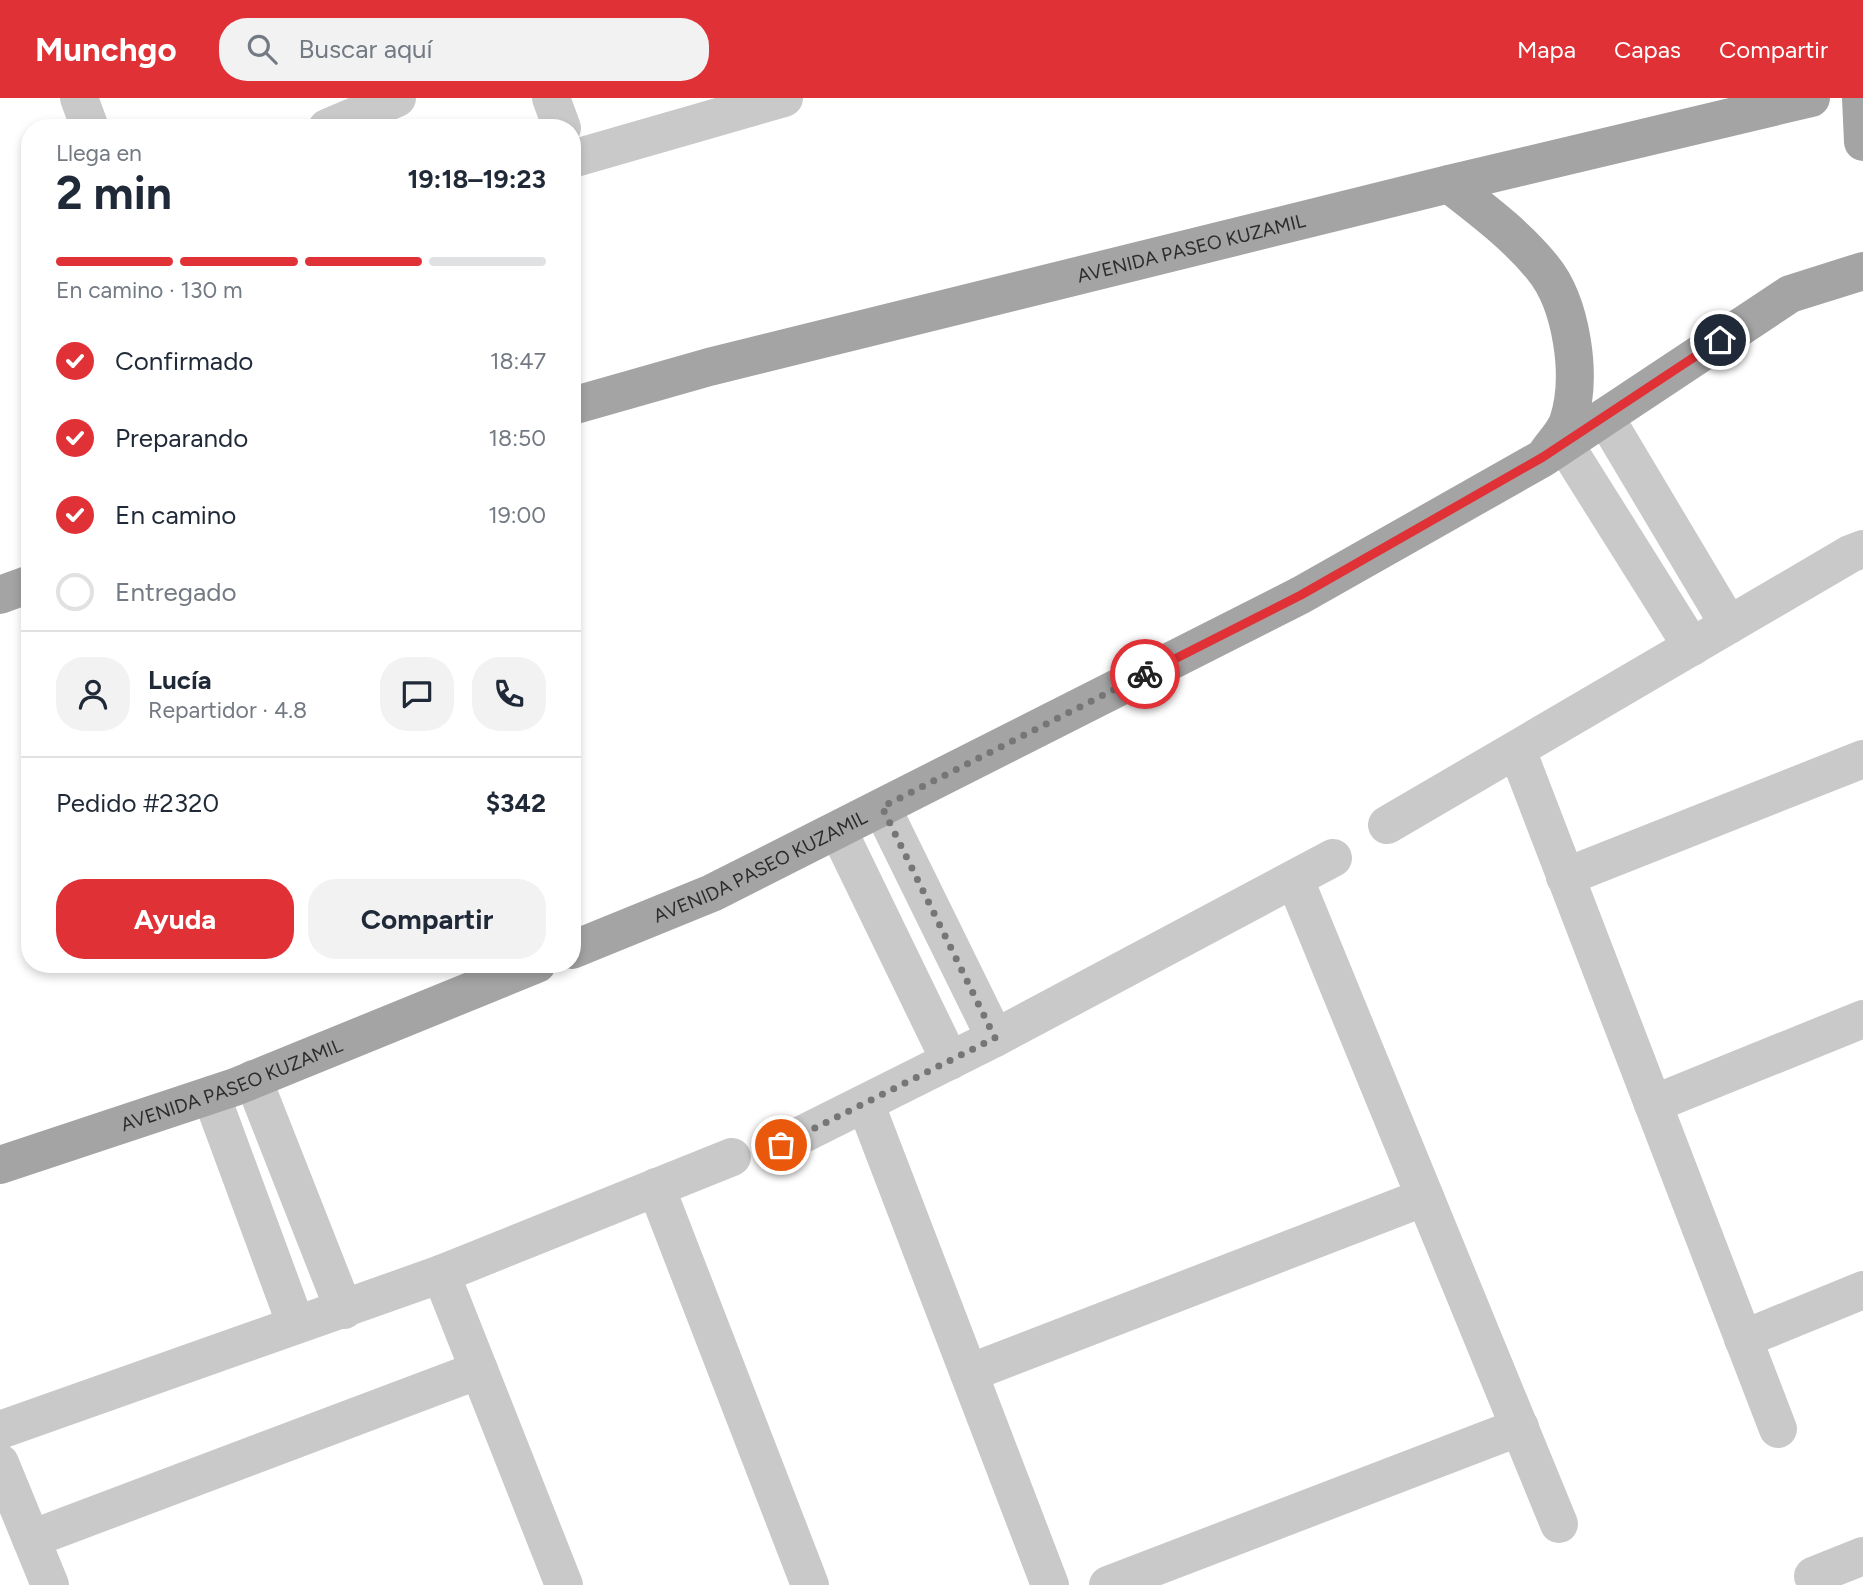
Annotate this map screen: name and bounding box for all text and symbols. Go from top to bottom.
search box [219,18,709,81]
text: Munchgo [35,30,177,69]
icon: search [243,30,281,68]
text: Buscar aquí [299,33,432,65]
text: Mapa [1517,35,1576,64]
text: Capas [1614,35,1681,64]
text: Compartir [1719,35,1828,64]
text: Llega en [56,139,142,167]
text: 19:18–19:23 [408,163,546,195]
text: 2 min [56,165,172,221]
street label: AVENIDA PASEO KUZAMIL [1075,209,1308,288]
text: En camino · 130 m [56,276,243,304]
pin [1690,310,1750,370]
icon: home [1701,321,1739,359]
icon: check [56,342,94,380]
text: Confirmado [115,345,253,377]
text: 18:47 [490,347,546,375]
icon: check [56,419,94,457]
text: Preparando [115,422,248,454]
text: 18:50 [489,424,546,452]
icon: check [56,496,94,534]
text: En camino [115,499,236,531]
text: 19:00 [488,501,546,529]
text: Entregado [115,576,237,608]
courier [1110,639,1180,709]
icon: bike [1126,655,1164,693]
button: person [56,657,130,731]
button: chat [380,657,454,731]
button: phone [472,657,546,731]
text: Lucía [148,664,212,696]
text: Repartidor · 4.8 [148,696,307,724]
text: Pedido #2320 [56,787,219,819]
text: $342 [486,787,546,819]
street label: AVENIDA PASEO KUZAMIL [650,805,871,928]
button: Ayuda [56,879,294,959]
button: Compartir [308,879,546,959]
street label: AVENIDA PASEO KUZAMIL [118,1034,346,1136]
pin [751,1115,811,1175]
icon: bag [762,1126,800,1164]

